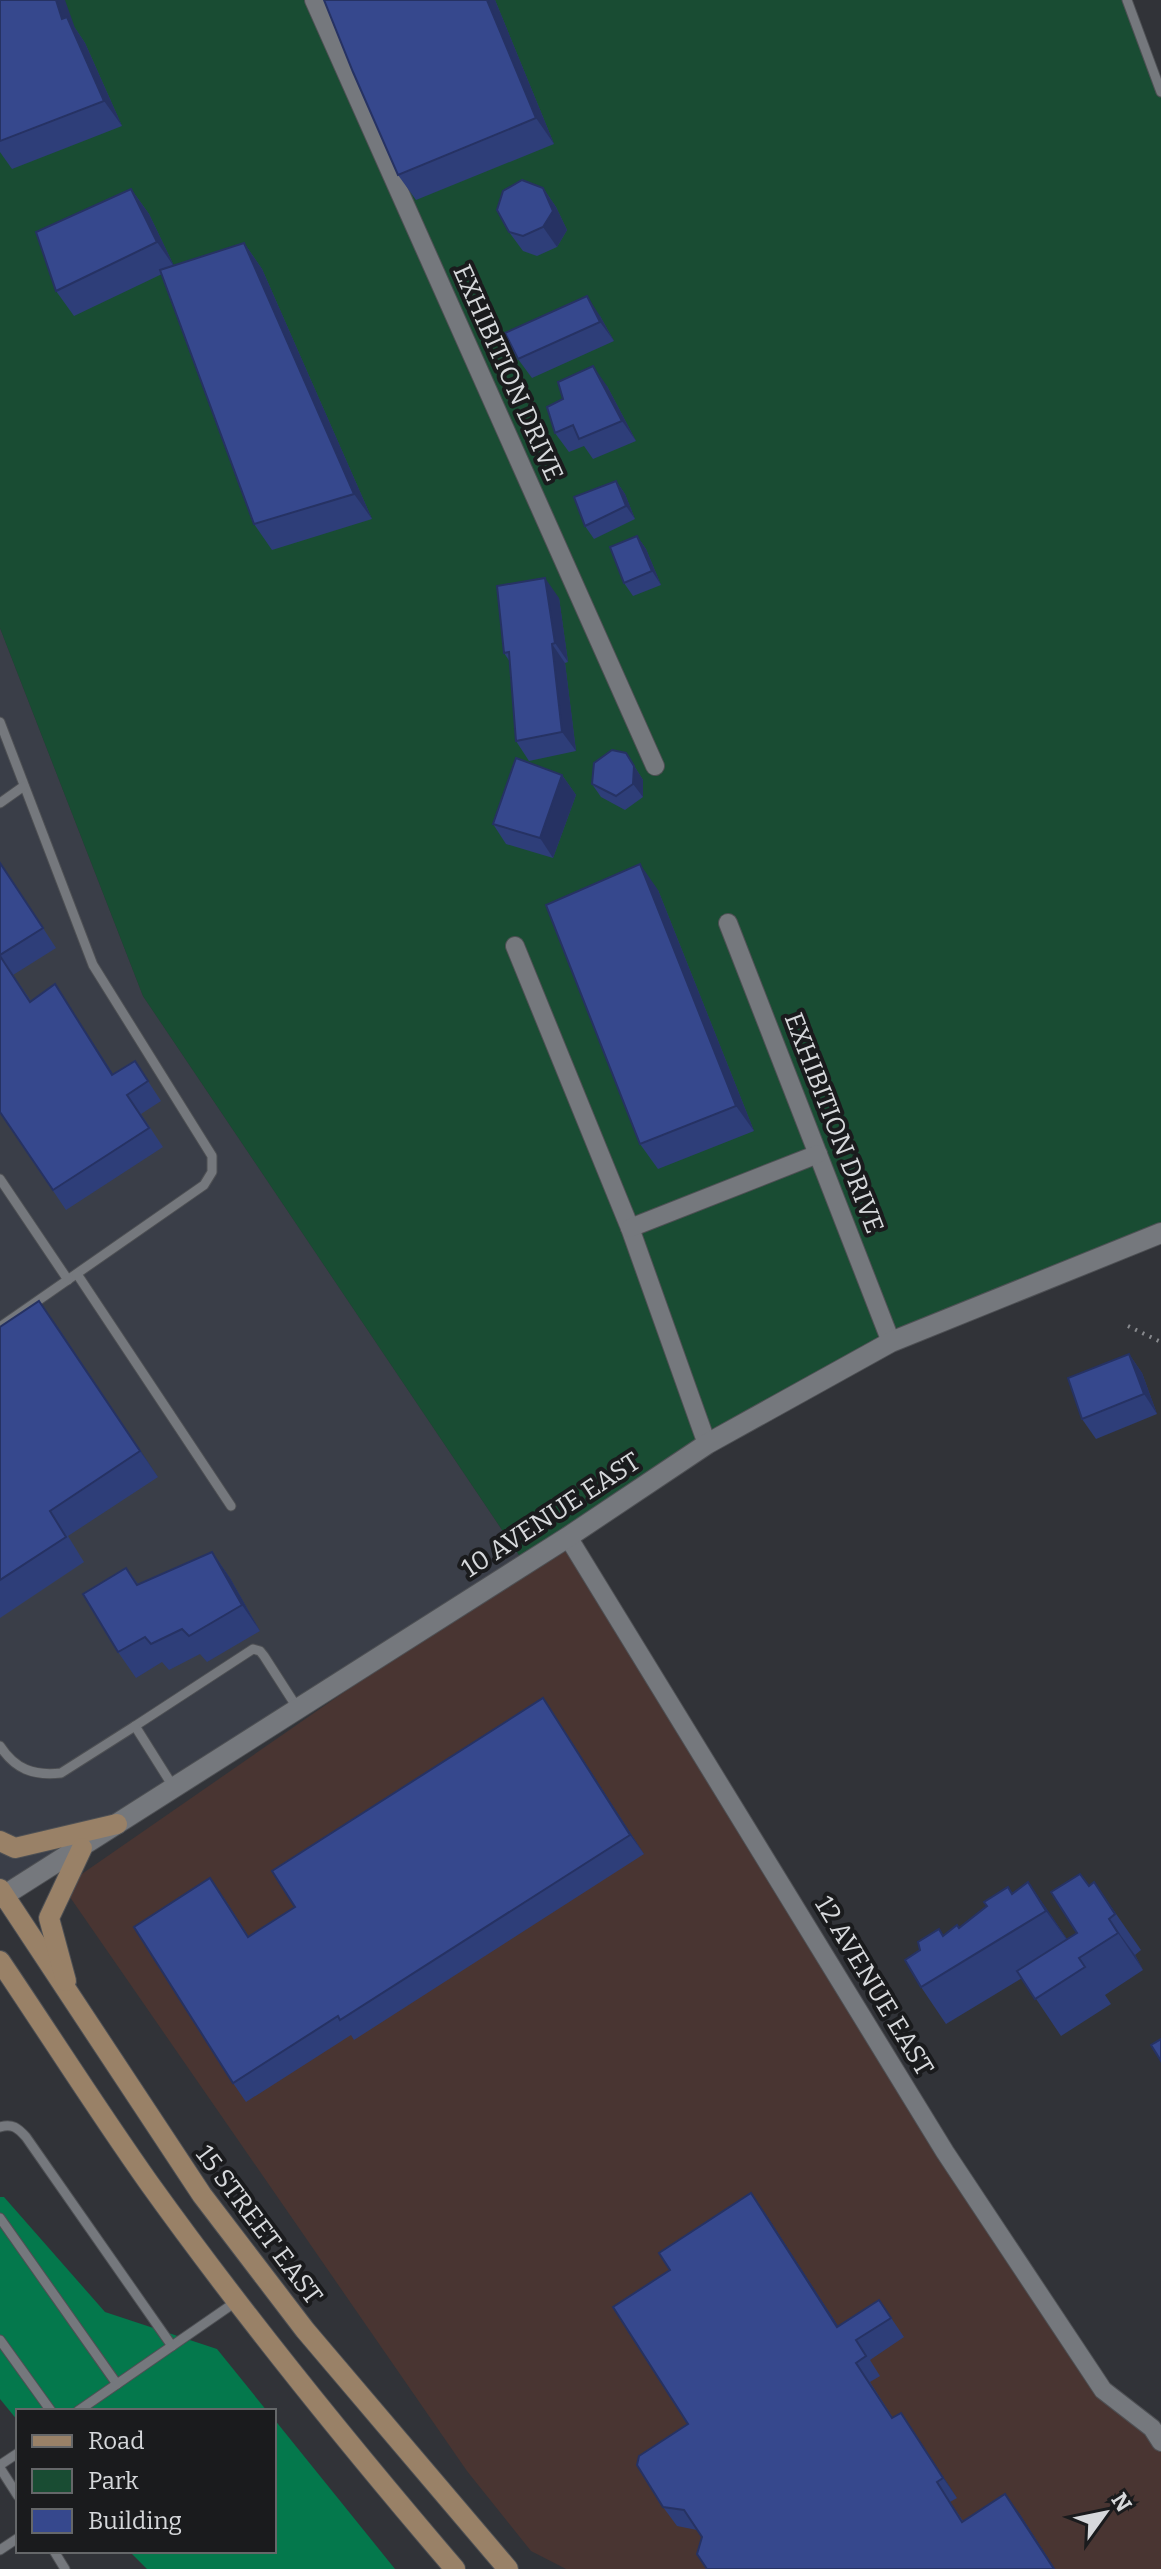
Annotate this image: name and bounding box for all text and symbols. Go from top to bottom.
street label: EXHIBITION DRIVE [446,260,570,486]
street label: EXHIBITION DRIVE [778,1008,890,1238]
street label: 10 AVENUE EAST [456,1446,646,1584]
street label: 12 AVENUE EAST [808,1891,940,2081]
street label: 15 STREET EAST [189,2139,329,2311]
legend [16,2409,276,2553]
text: Road [88,2427,144,2455]
text: Park [88,2467,139,2495]
north arrow [1065,2473,1145,2553]
text: N [1105,2488,1137,2517]
text: Building [88,2507,182,2535]

